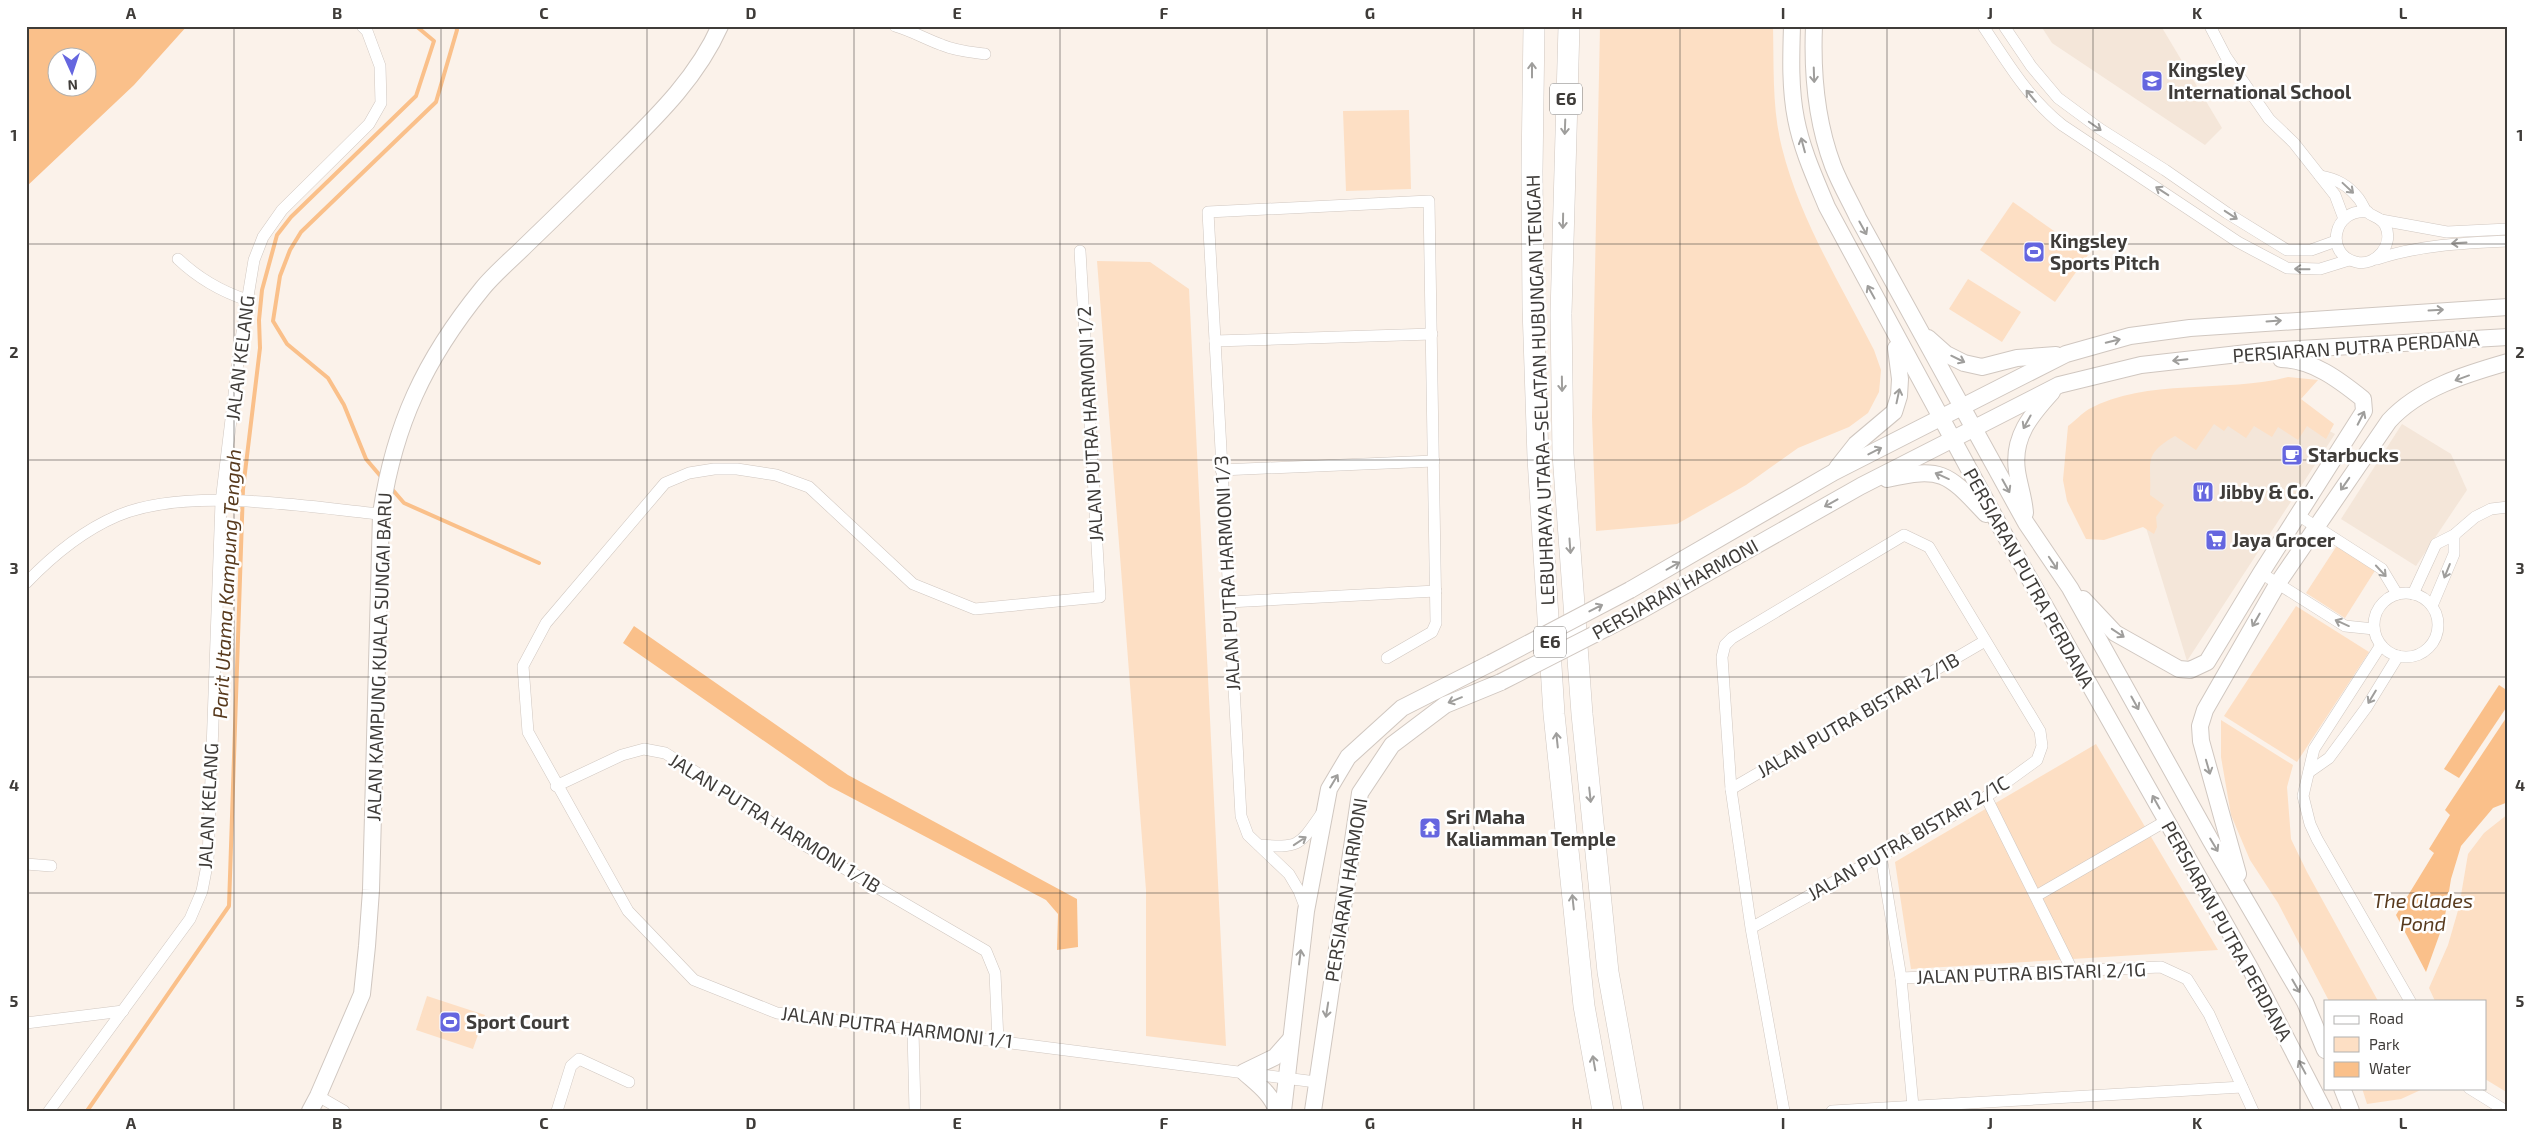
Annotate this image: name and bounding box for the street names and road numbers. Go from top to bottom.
road number: E6 [1550,84,1582,115]
street label: LEBUHRAYA UTARA–SELATAN HUBUNGAN TENGAH [1520,174,1559,606]
street label: JALAN KELANG [220,294,259,422]
street label: JALAN PUTRA HARMONI 1/2 [1072,306,1107,542]
street label: PERSIARAN PUTRA PERDANA [2232,326,2480,367]
street label: JALAN PUTRA HARMONI 1/3 [1209,455,1244,691]
street label: PERSIARAN PUTRA PERDANA [1959,464,2100,692]
street label: JALAN KAMPUNG KUALA SUNGAI BARU [361,492,396,822]
street label: PERSIARAN HARMONI [1588,533,1762,644]
road number: E6 [1534,626,1566,658]
street label: JALAN PUTRA BISTARI 2/1B [1753,647,1963,782]
street label: JALAN KELANG [193,742,222,870]
street label: JALAN PUTRA HARMONI 1/1B [665,748,885,897]
street label: JALAN PUTRA BISTARI 2/1C [1803,770,2013,905]
street label: PERSIARAN HARMONI [1320,796,1371,984]
street label: PERSIARAN PUTRA PERDANA [2157,817,2298,1045]
street label: JALAN PUTRA BISTARI 2/1G [1916,957,2146,988]
street label: JALAN PUTRA HARMONI 1/1 [780,1001,1014,1052]

